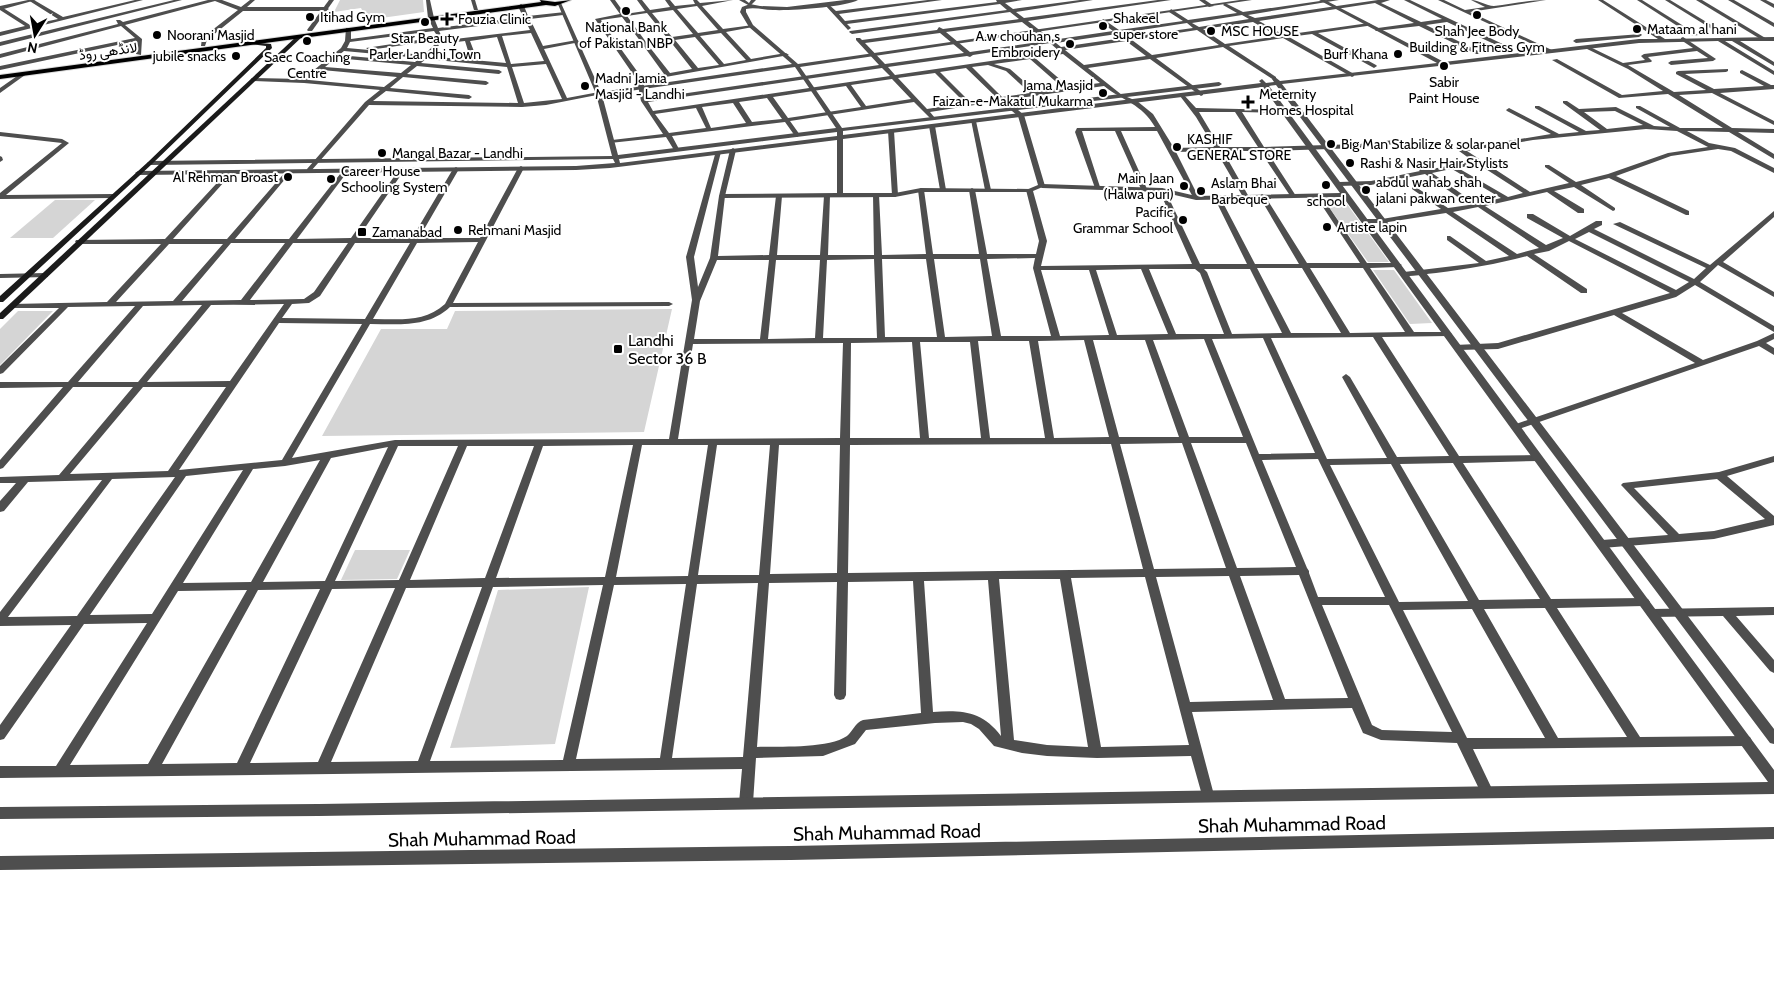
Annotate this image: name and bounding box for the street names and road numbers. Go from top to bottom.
street label: لانڈھی روڈ [78,38,138,64]
street label: Shah Muhammad Road [1198,811,1386,838]
street label: Shah Muhammad Road [793,819,981,846]
street label: Shah Muhammad Road [388,825,576,852]

